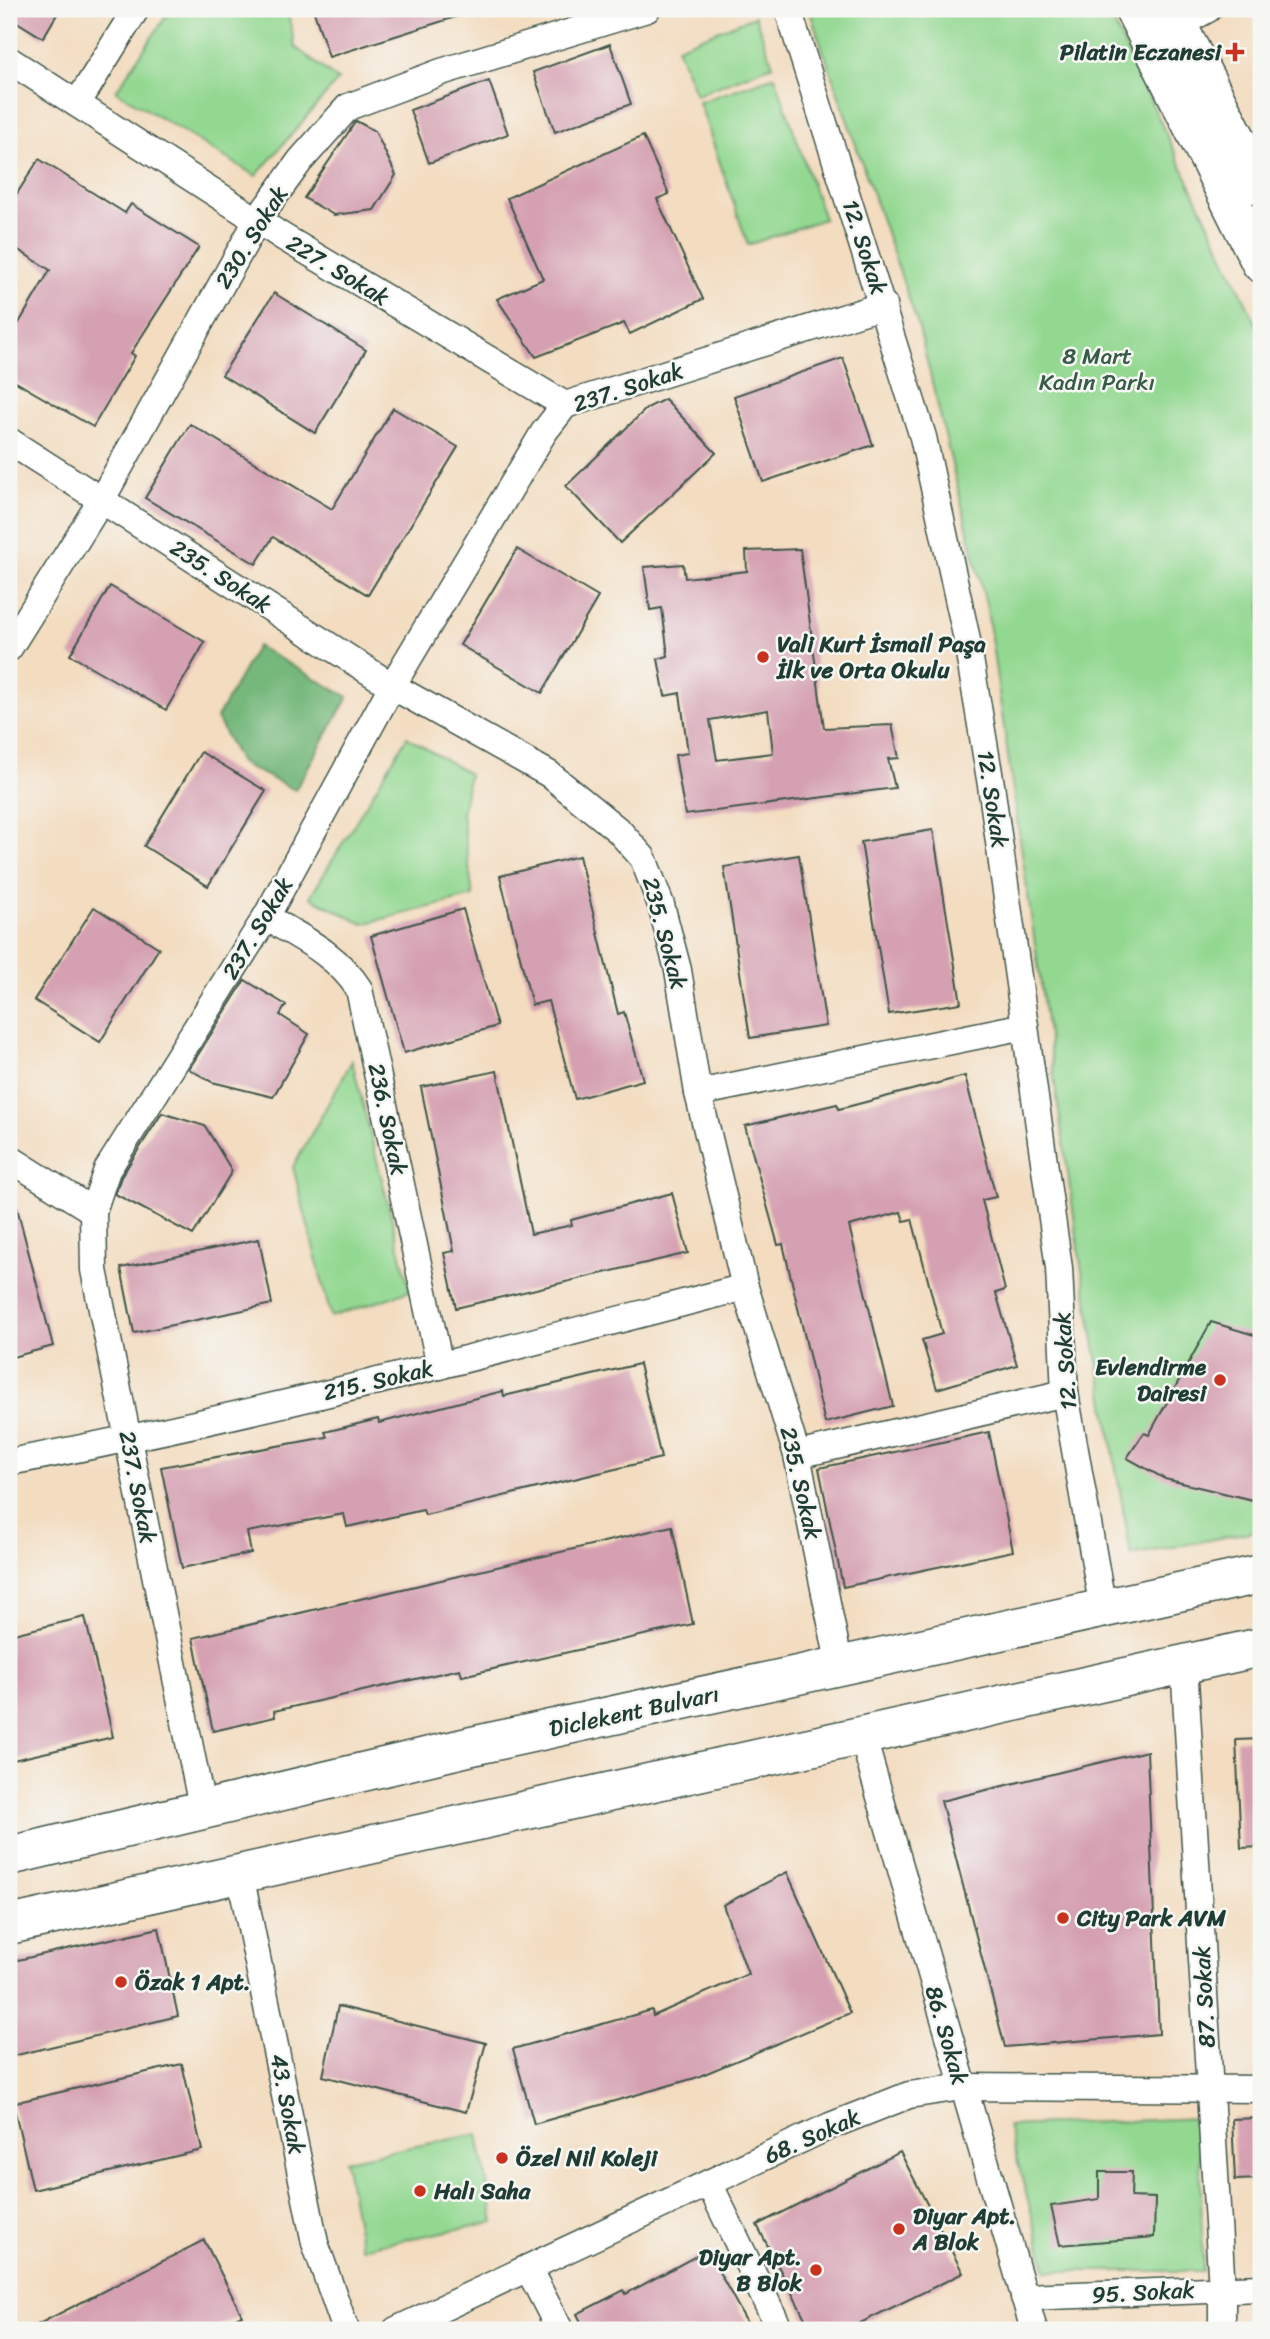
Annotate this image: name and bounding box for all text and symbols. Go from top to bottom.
place label: Pilatin Eczanesi [1060,32,1223,73]
marker: Pilatin Eczanesi [1227,44,1243,60]
street label: 230. Sokak [203,177,299,297]
street label: 12. Sokak [830,194,899,300]
street label: 227. Sokak [278,223,397,318]
park label: 8 Mart Kadın Parkı [1039,336,1155,403]
street label: 237. Sokak [568,350,689,425]
street label: 235. Sokak [161,528,280,625]
place label: Vali Kurt İsmail Paşa İlk ve Orta Okulu [776,624,986,691]
marker: Vali Kurt İsmail Paşa İlk ve Orta Okulu [755,649,771,665]
street label: 12. Sokak [965,747,1020,851]
street label: 237. Sokak [210,869,304,988]
street label: 235. Sokak [630,872,699,994]
street label: 236. Sokak [356,1059,419,1179]
street label: 12. Sokak [1042,1311,1089,1411]
place label: Evlendirme Dairesi [1095,1347,1208,1414]
street label: 215. Sokak [319,1348,437,1413]
marker: Evlendirme Dairesi [1212,1372,1228,1388]
street label: 235. Sokak [768,1422,833,1544]
street label: 237. Sokak [107,1427,169,1547]
street label: Diclekent Bulvarı [545,1673,723,1750]
place label: City Park AVM [1076,1898,1227,1939]
marker: City Park AVM [1055,1910,1071,1926]
street label: 87. Sokak [1181,1945,1228,2049]
place label: Özak 1 Apt. [135,1962,251,2003]
marker: Özak 1 Apt. [113,1974,129,1990]
street label: 86. Sokak [913,1980,980,2090]
street label: 43. Sokak [258,2050,317,2158]
street label: 68. Sokak [757,2097,867,2176]
place label: Özel Nil Koleji [516,2138,659,2179]
marker: Özel Nil Koleji [494,2150,510,2166]
place label: Halı Saha [433,2171,532,2212]
marker: Halı Saha [412,2183,428,2199]
place label: Diyar Apt. A Blok [912,2196,1016,2263]
marker: Diyar Apt. A Blok [891,2221,907,2237]
place label: Diyar Apt. B Blok [699,2237,803,2304]
marker: Diyar Apt. B Blok [808,2262,824,2278]
street label: 95. Sokak [1090,2269,1196,2316]

